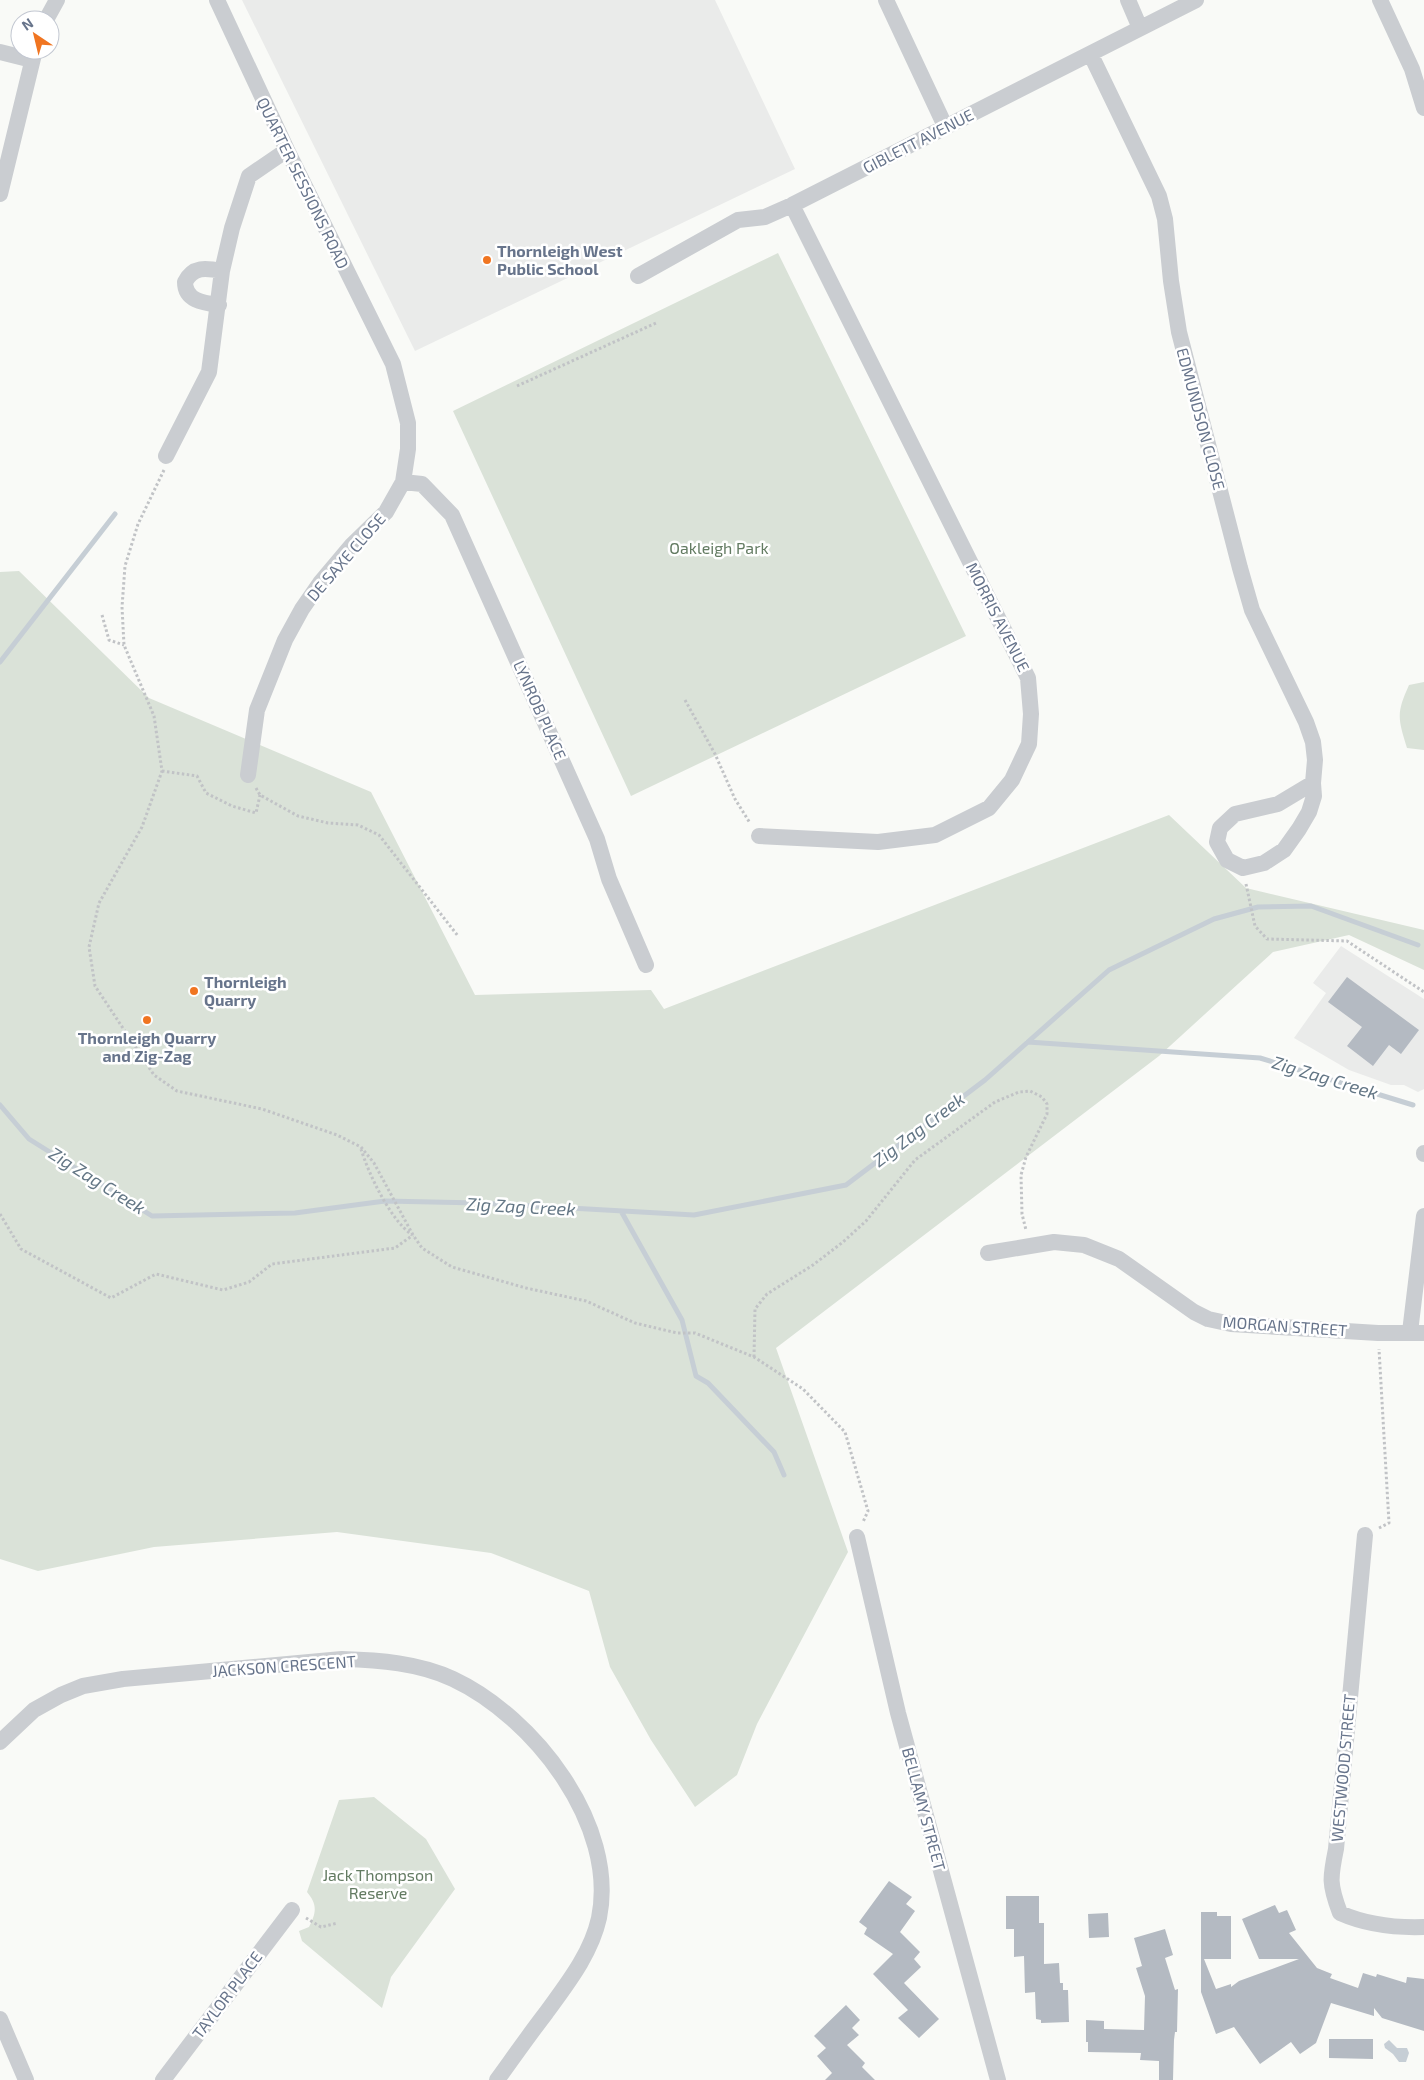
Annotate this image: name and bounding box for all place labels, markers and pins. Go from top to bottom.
place label: Thornleigh West Public School [497,241,623,278]
marker: Thornleigh West Public School [481,254,493,266]
place label: Thornleigh Quarry [204,972,287,1010]
marker: Thornleigh Quarry [188,985,200,997]
marker: Thornleigh Quarry and Zig-Zag [141,1014,153,1026]
place label: Thornleigh Quarry and Zig-Zag [78,1028,216,1065]

